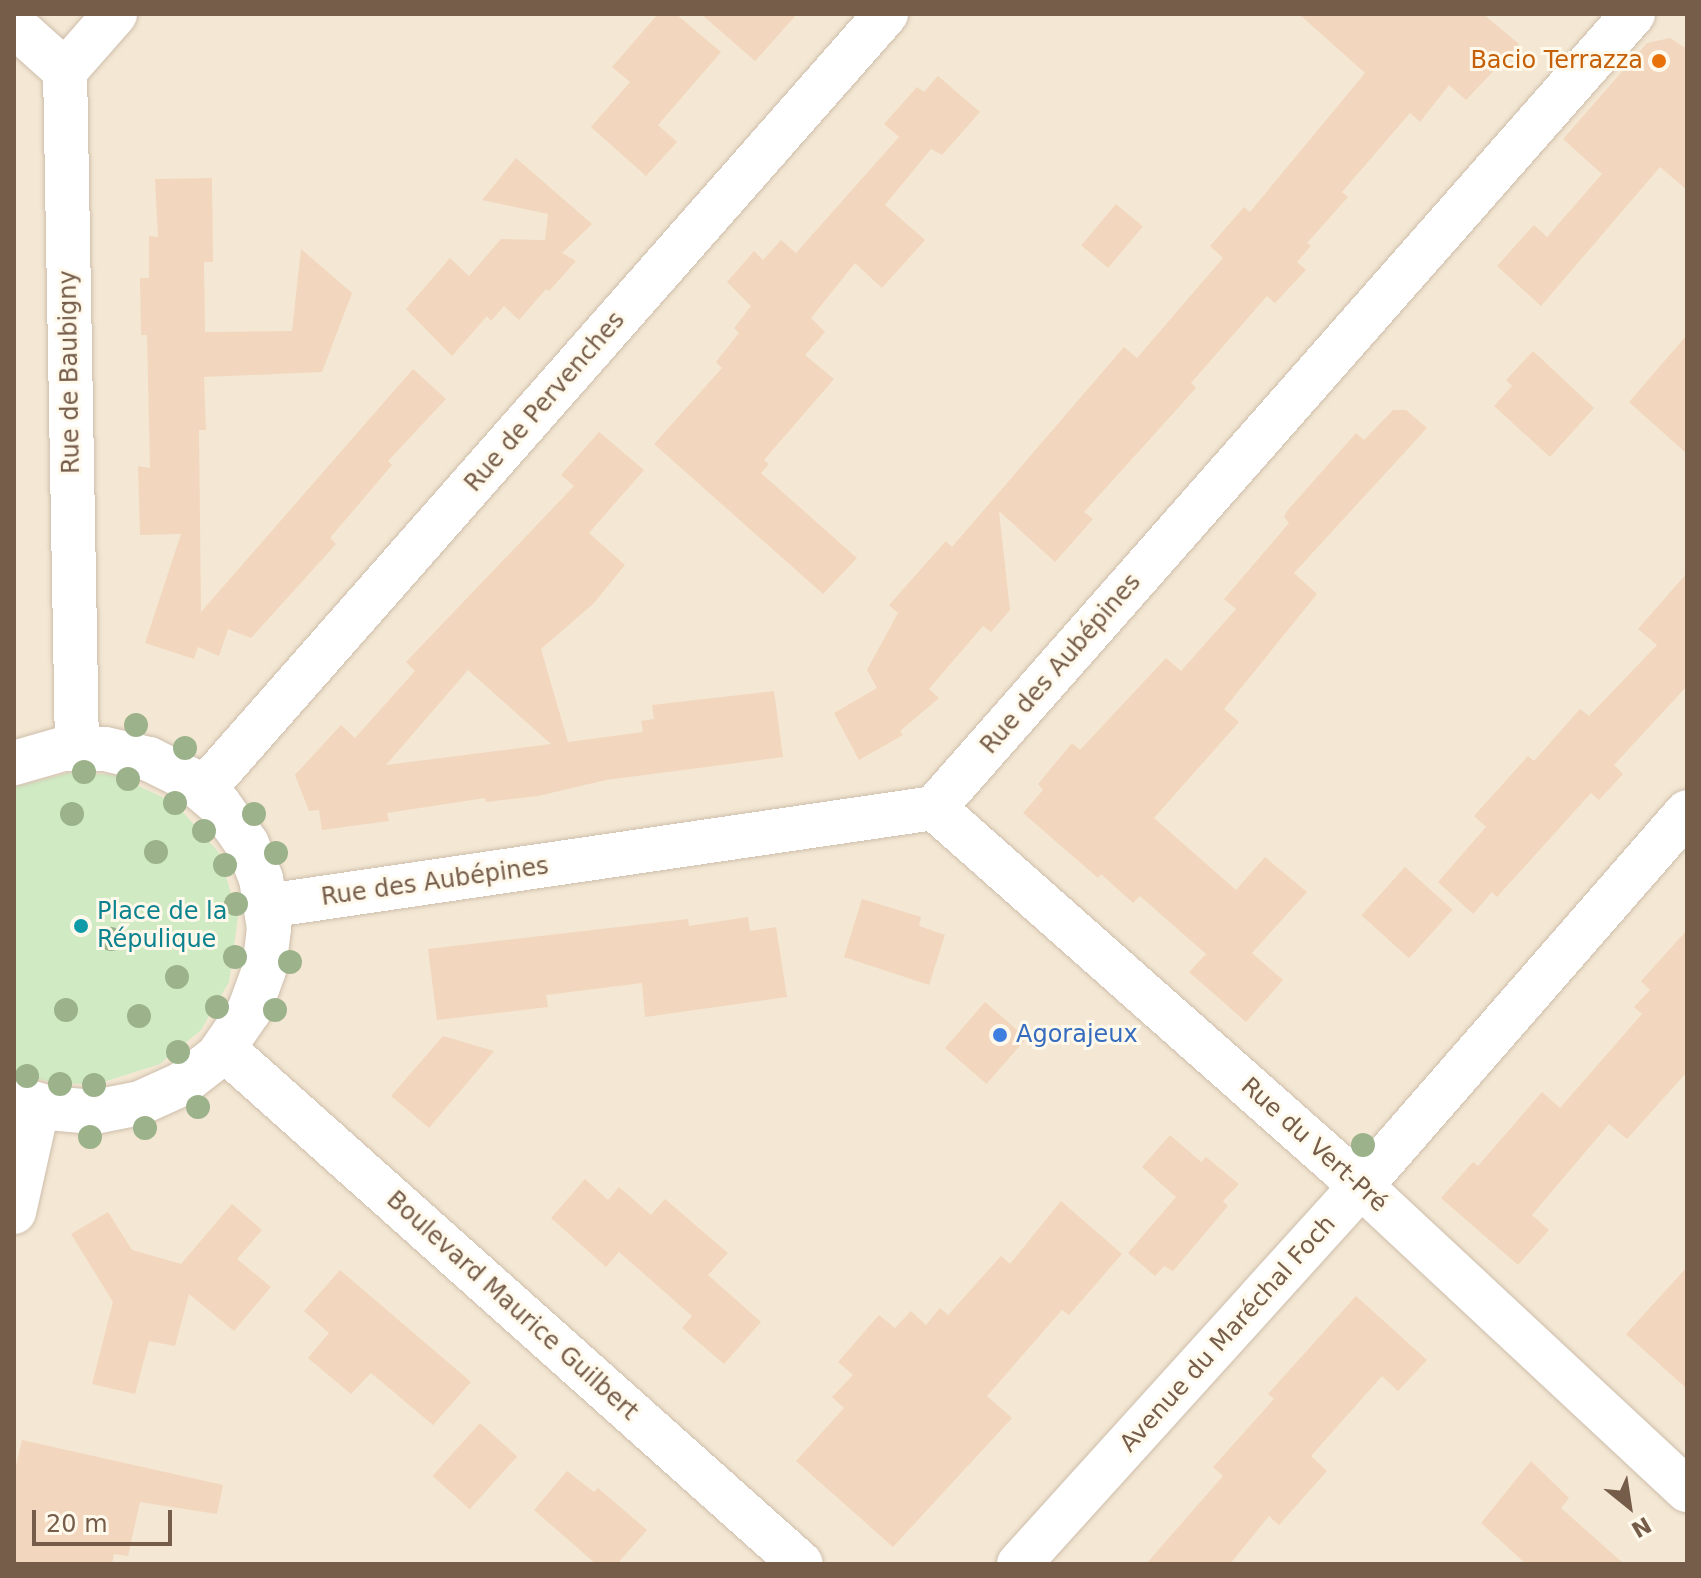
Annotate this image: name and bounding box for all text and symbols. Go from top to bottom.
place label: Bacio Terrazza [1470,47,1643,75]
marker: Bacio Terrazza [1650,52,1668,70]
street label: Rue de Baubigny [54,270,86,474]
street label: Rue de Pervenches [459,306,631,498]
street label: Rue des Aubépines [975,568,1147,760]
street label: Rue des Aubépines [319,852,551,912]
place label: Place de la Répulique [97,898,227,954]
marker: Place de la Répulique [72,917,90,935]
place label: Agorajeux [1016,1021,1138,1049]
marker: Agorajeux [991,1026,1009,1044]
street label: Rue du Vert-Pré [1235,1072,1393,1218]
street label: Boulevard Maurice Guilbert [380,1185,644,1427]
street label: Avenue du Maréchal Foch [1114,1210,1342,1458]
north arrow [1589,1466,1669,1546]
scale bar [36,1494,176,1544]
text: 20 m [46,1510,108,1538]
text: N [1627,1512,1655,1543]

